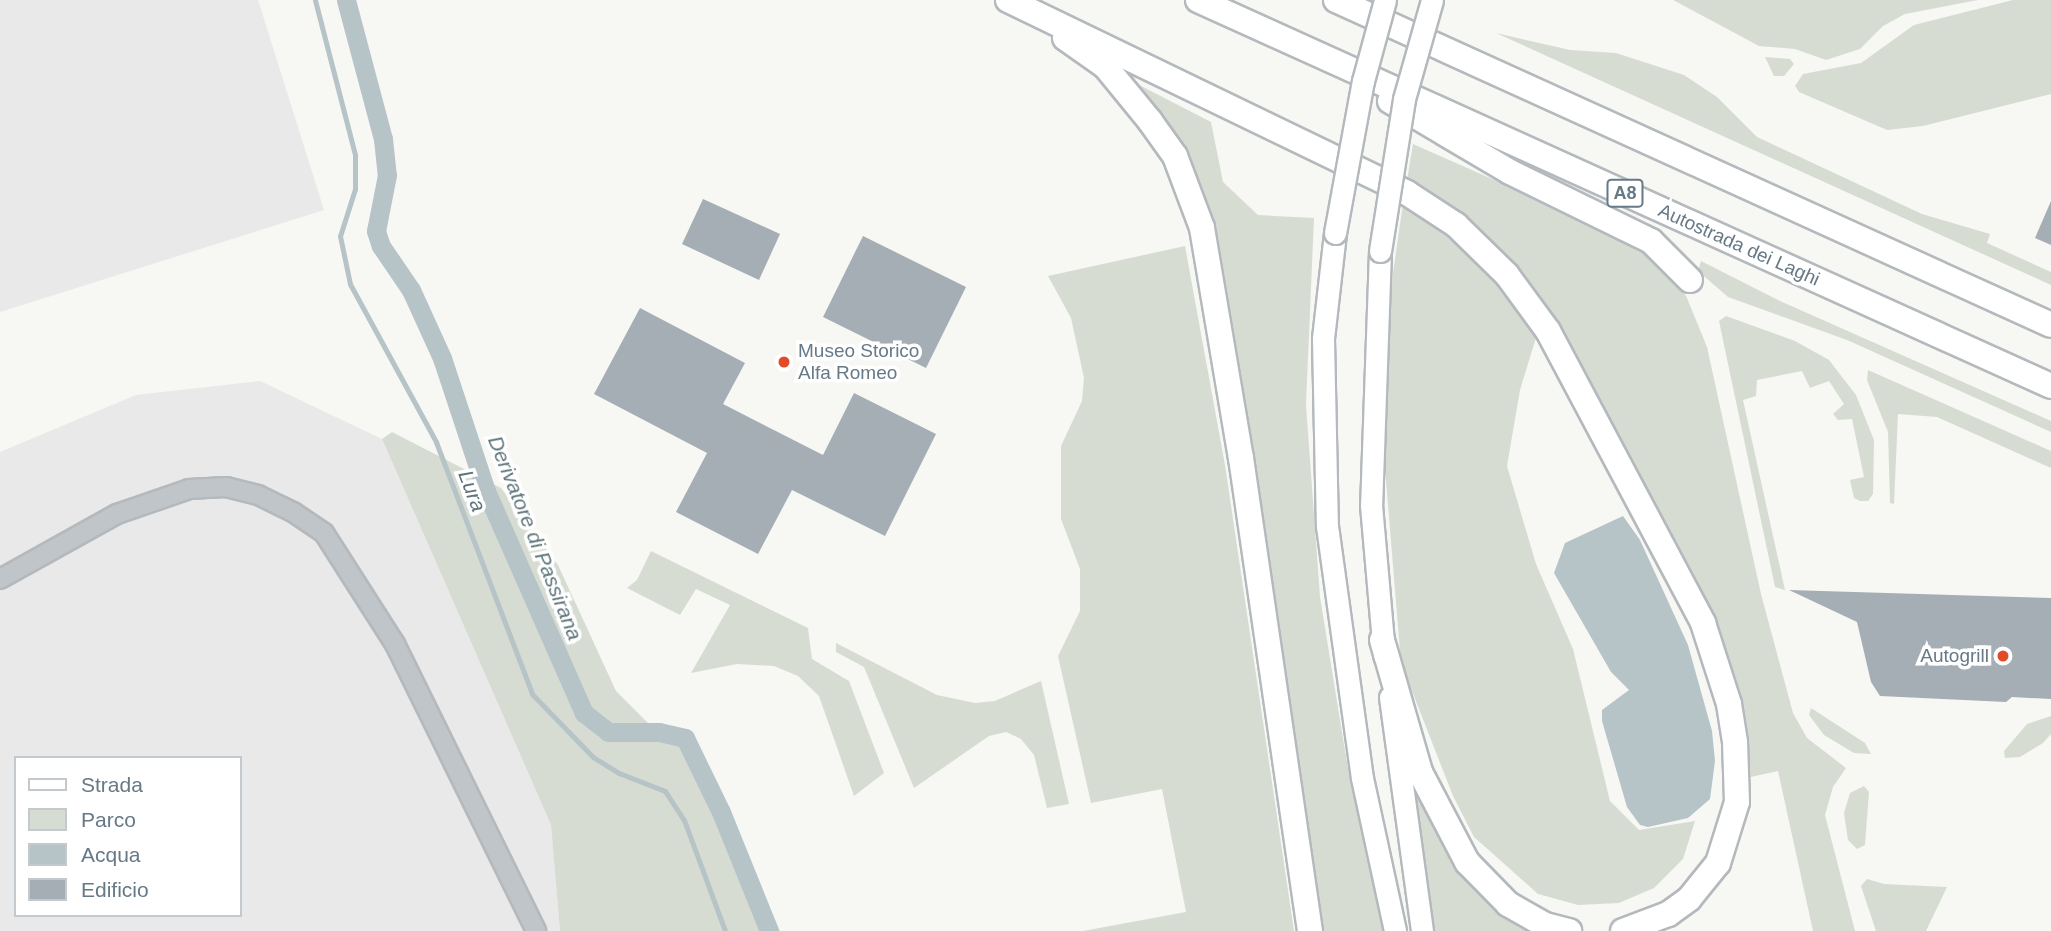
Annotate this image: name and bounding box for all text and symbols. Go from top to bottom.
road number: A8 [1606,178,1644,208]
street label: Autostrada dei Laghi [1655,199,1823,291]
place label: Museo Storico Alfa Romeo [798,340,919,384]
marker: Museo Storico Alfa Romeo [776,354,792,370]
water label: Derivatore di Passirana [482,432,588,644]
water label: Lura [453,467,491,515]
place label: Autogrill [1920,645,1989,667]
marker: Autogrill [1995,648,2011,664]
legend [14,756,242,917]
text: Strada [81,773,143,796]
text: Parco [81,808,136,831]
text: Acqua [81,843,141,866]
text: Edificio [81,878,149,901]

